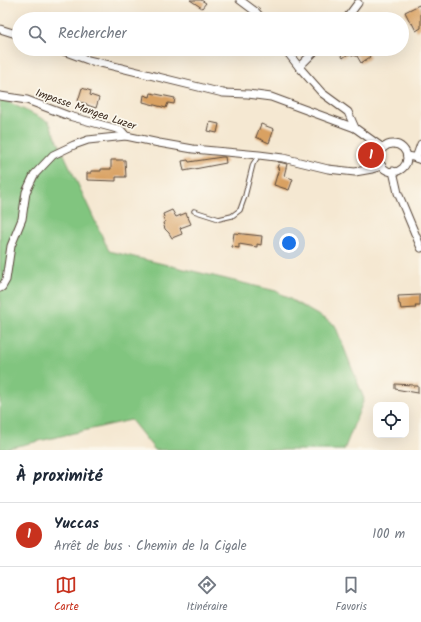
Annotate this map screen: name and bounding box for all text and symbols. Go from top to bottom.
search box [12,12,409,56]
text: Rechercher [58,22,126,46]
icon: search [26,23,48,45]
street label: Impasse Mangea Luzer [33,84,140,136]
pin: 1 [358,140,384,170]
your location [279,233,299,253]
map controls [373,402,409,438]
button: locate [373,402,409,438]
text: À proximité [16,463,103,490]
text: Yuccas [54,512,99,536]
text: 1 [27,524,31,545]
text: 100 m [372,524,405,545]
text: Arrêt de bus · Chemin de la Cigale [54,536,247,557]
tab: Carte [54,574,79,616]
tab: Itinéraire [187,574,228,616]
tab: Favoris [336,574,367,616]

